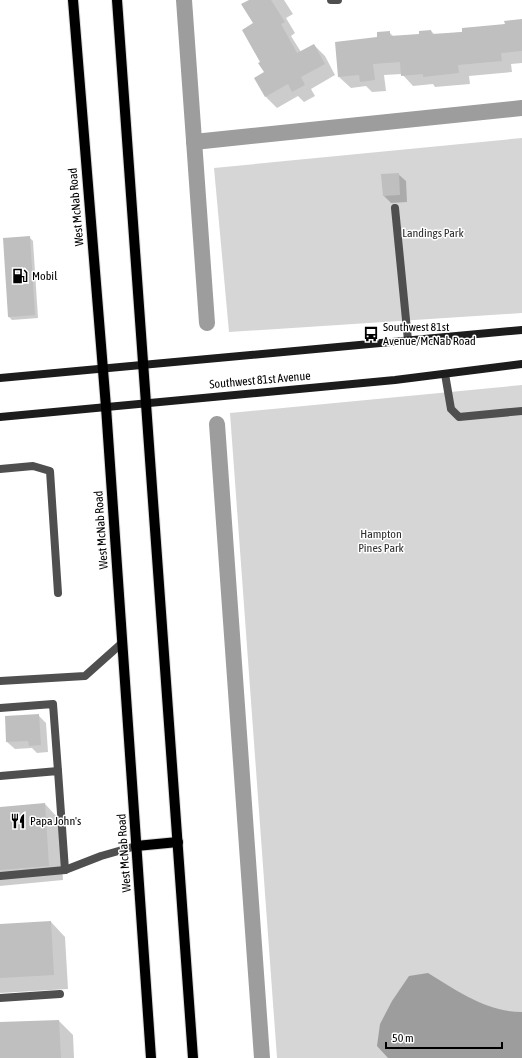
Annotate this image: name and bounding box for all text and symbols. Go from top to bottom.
street label: West McNab Road [66,167,86,247]
park label: Landings Park [402,226,464,240]
fuel station icon: Mobil [11,267,29,285]
place label: Mobil [32,269,58,283]
place label: Southwest 81st Avenue/McNab Road [383,320,476,348]
bus stop icon: Southwest 81st Avenue/McNab Road [362,325,380,343]
street label: Southwest 81st Avenue [209,369,311,391]
street label: West McNab Road [91,490,111,570]
park label: Hampton Pines Park [358,527,405,555]
restaurant icon: Papa John's [9,812,27,830]
street label: West McNab Road [114,813,134,893]
place label: Papa John's [30,814,81,828]
scale bar [386,1024,502,1050]
text: 50 m [392,1031,414,1045]

